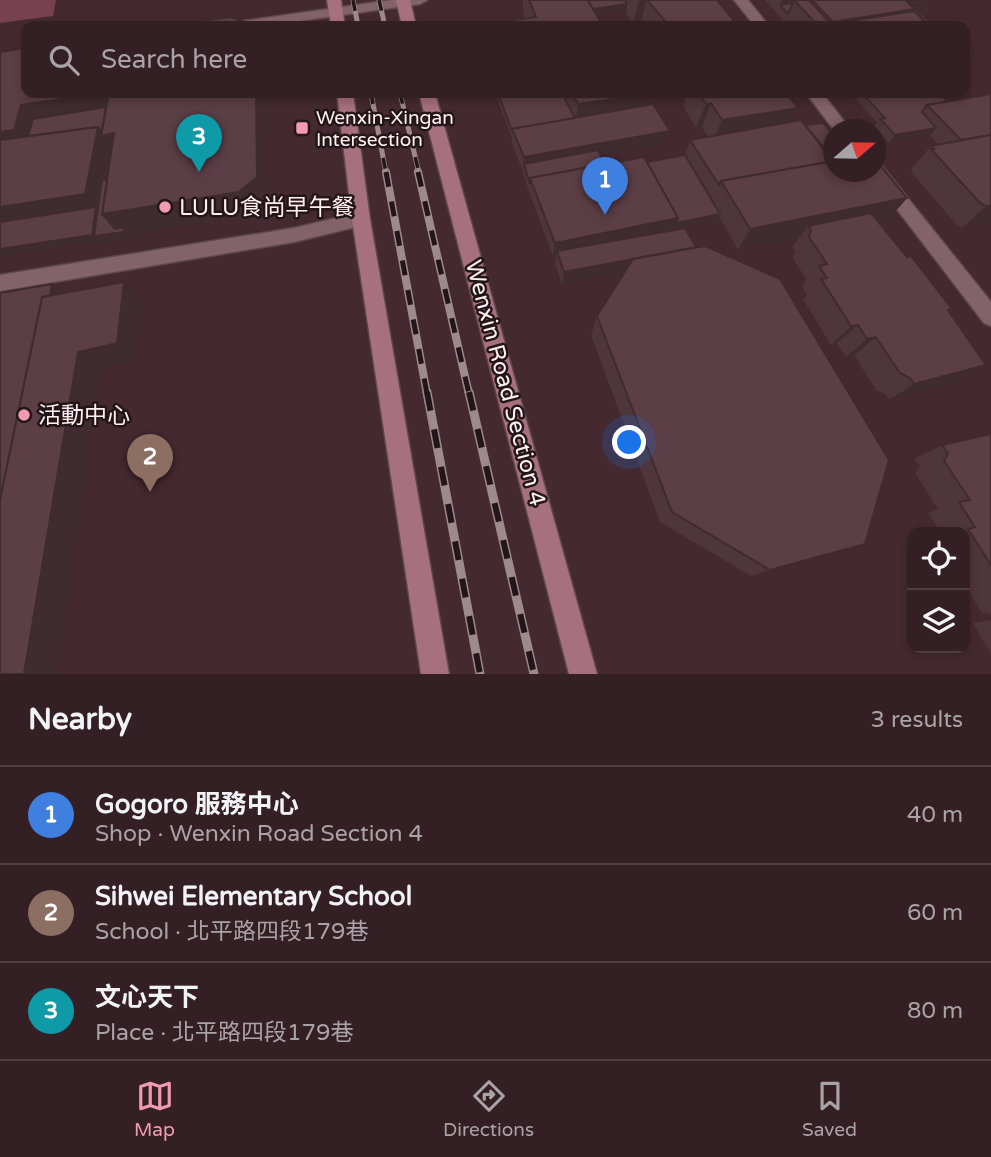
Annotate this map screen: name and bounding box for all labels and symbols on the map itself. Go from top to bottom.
place label: Wenxin-Xingan Intersection [316,107,454,151]
pin: 3 [176,114,222,172]
north arrow [823,119,886,182]
marker: Wenxin-Xingan Intersection [294,120,310,136]
pin: 1 [582,157,628,215]
place label: LULU食尚早午餐 [179,194,354,222]
marker: LULU食尚早午餐 [157,199,173,215]
street label: Wenxin Road Section 4 [459,257,551,509]
place label: 活動中心 [38,402,130,430]
marker: 活動中心 [16,407,32,423]
your location [612,425,646,459]
pin: 2 [127,434,173,492]

